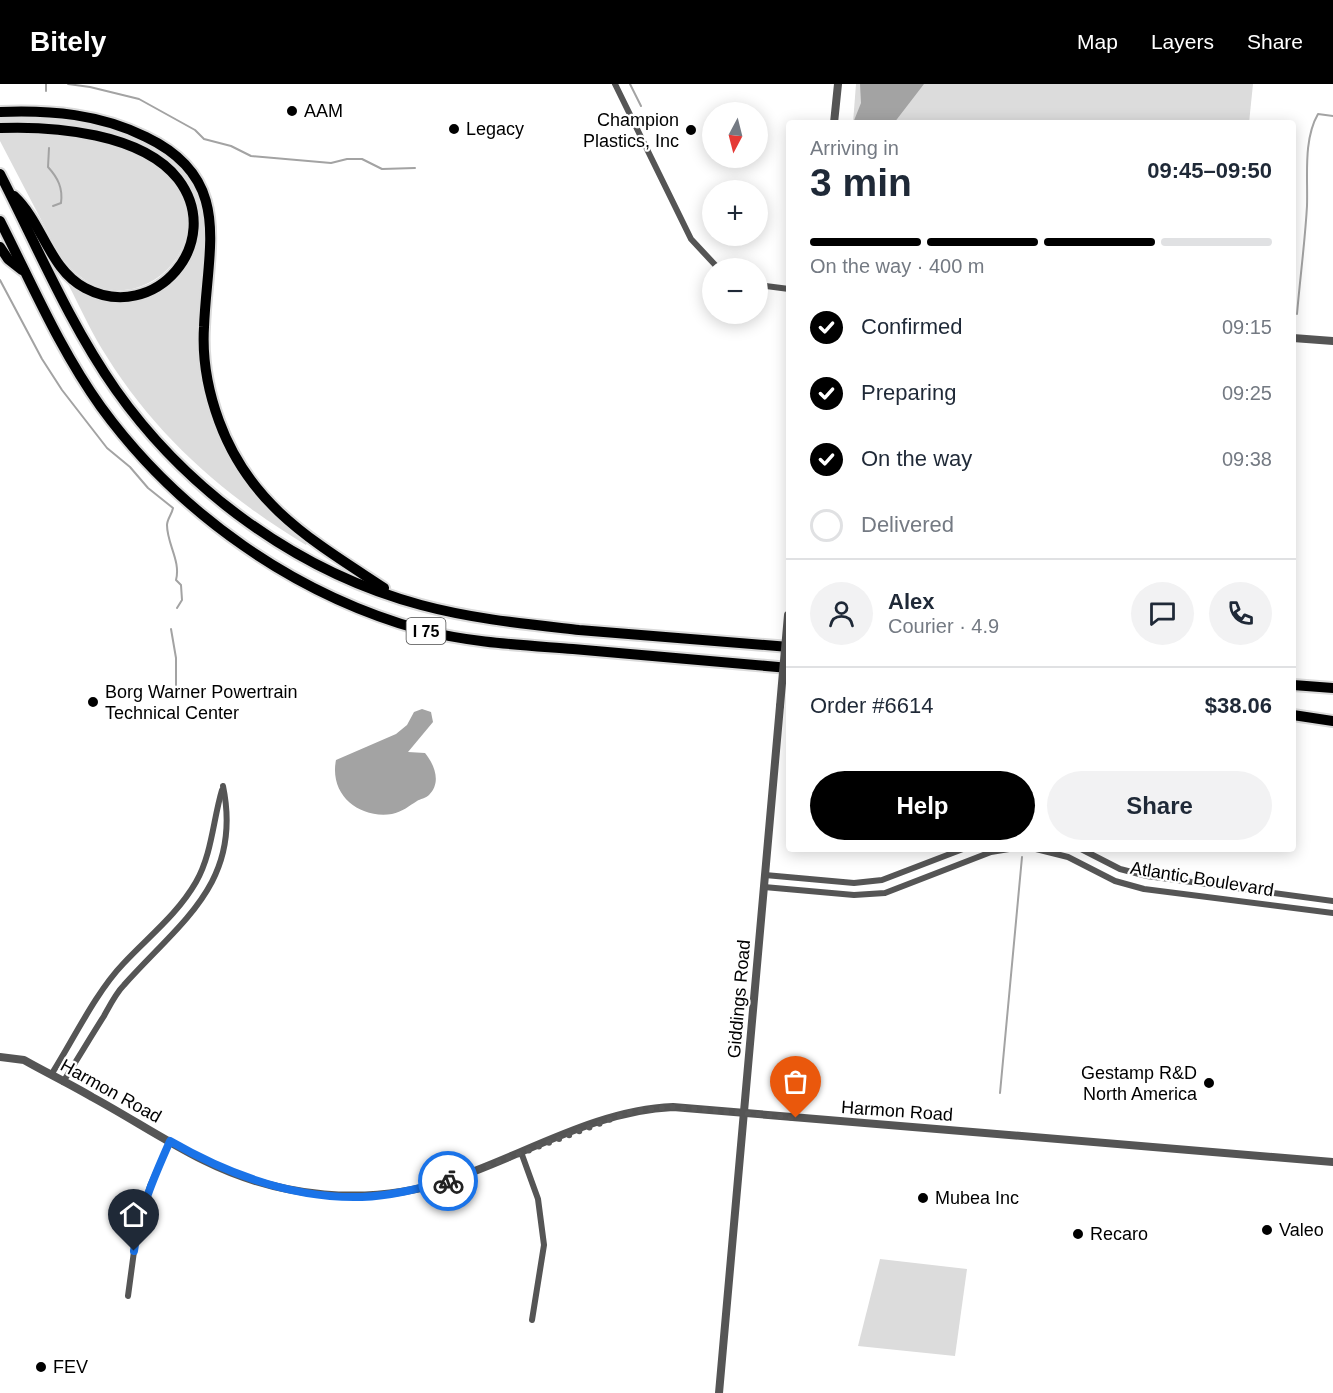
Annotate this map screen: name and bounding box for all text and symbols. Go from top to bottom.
text: Bitely [30,26,106,57]
text: Map [1077,30,1118,53]
text: Layers [1151,30,1214,53]
text: Share [1247,30,1303,53]
place label: AAM [304,101,343,121]
north arrow [702,102,768,168]
map controls [702,102,768,324]
marker: AAM [285,104,299,118]
place label: Champion Plastics, Inc [583,110,679,151]
place label: Legacy [466,119,524,139]
marker: Legacy [447,122,461,136]
marker: Champion Plastics, Inc [684,123,698,137]
text: Arriving in [810,137,899,159]
text: 09:45–09:50 [1147,158,1272,183]
text: 3 min [810,161,912,204]
button: + [702,180,768,246]
text: On the way · 400 m [810,255,985,277]
button: − [702,258,768,324]
icon: check [810,311,843,344]
text: Confirmed [861,314,962,339]
text: 09:15 [1222,316,1272,338]
icon: check [810,377,843,410]
text: Preparing [861,380,956,405]
text: 09:25 [1222,382,1272,404]
icon: check [810,443,843,476]
text: On the way [861,446,972,471]
text: 09:38 [1222,448,1272,470]
text: Delivered [861,512,954,537]
button: person [810,582,873,645]
button: chat [1131,582,1194,645]
button: phone [1209,582,1272,645]
text: Alex [888,589,934,614]
text: Courier · 4.9 [888,615,999,637]
road number: I 75 [406,618,446,644]
place label: Borg Warner Powertrain Technical Center [105,682,297,723]
text: Order #6614 [810,693,934,718]
text: $38.06 [1205,693,1272,718]
marker: Borg Warner Powertrain Technical Center [86,695,100,709]
button: Help [810,771,1035,840]
button: Share [1047,771,1272,840]
street label: Atlantic Boulevard [1129,858,1275,900]
street label: Giddings Road [724,939,754,1059]
street label: Harmon Road [57,1055,165,1127]
pin [770,1056,821,1118]
place label: Gestamp R&D North America [1081,1063,1198,1104]
icon: bag [779,1065,812,1098]
marker: Gestamp R&D North America [1202,1076,1216,1090]
street label: Harmon Road [840,1097,954,1125]
courier [418,1151,478,1211]
icon: bike [432,1165,465,1198]
place label: Mubea Inc [935,1188,1019,1208]
pin [108,1189,159,1251]
marker: Mubea Inc [916,1191,930,1205]
icon: home [117,1198,150,1231]
place label: Valeo [1279,1220,1324,1240]
marker: Valeo [1260,1223,1274,1237]
place label: Recaro [1090,1224,1148,1244]
marker: Recaro [1071,1227,1085,1241]
place label: FEV [53,1357,88,1377]
marker: FEV [34,1360,48,1374]

